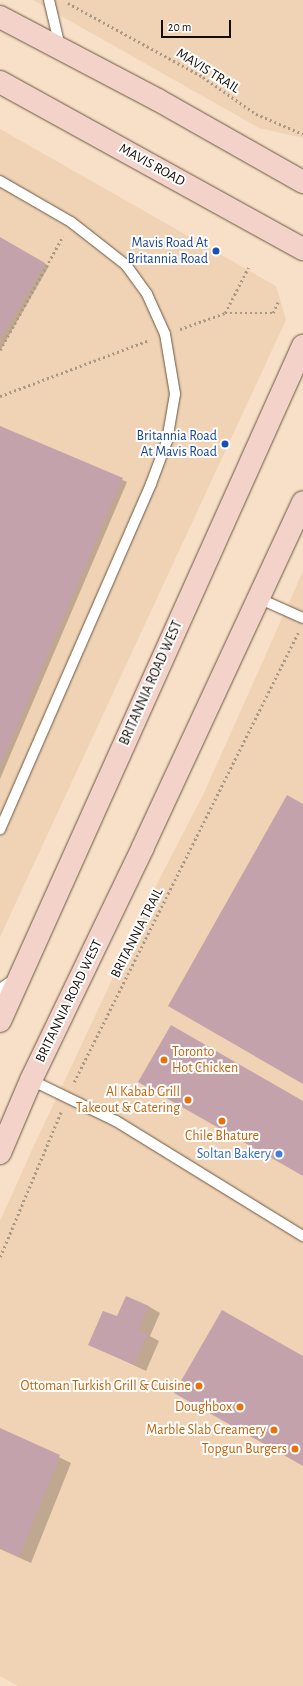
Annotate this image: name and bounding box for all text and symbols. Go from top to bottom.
scale bar [163,12,233,38]
text: 20 m [168,21,191,33]
street label: MAVIS TRAIL [173,45,243,97]
street label: MAVIS ROAD [116,140,188,190]
place label: Mavis Road At Britannia Road [128,235,208,268]
marker: Mavis Road At Britannia Road [211,246,221,256]
place label: Britannia Road At Mavis Road [137,428,217,460]
marker: Britannia Road At Mavis Road [220,439,230,449]
street label: BRITANNIA ROAD WEST [116,618,186,748]
street label: BRITANNIA TRAIL [107,885,167,981]
street label: BRITANNIA ROAD WEST [32,937,106,1065]
place label: Toronto Hot Chicken [172,1044,238,1076]
marker: Toronto Hot Chicken [159,1055,169,1065]
place label: Al Kabab Grill Takeout & Catering [76,1084,180,1116]
marker: Al Kabab Grill Takeout & Catering [183,1095,193,1105]
marker: Chile Bhature [217,1116,227,1126]
place label: Chile Bhature [185,1128,259,1144]
place label: Soltan Bakery [197,1146,271,1162]
marker: Soltan Bakery [274,1149,284,1159]
place label: Ottoman Turkish Grill & Cuisine [21,1378,191,1394]
marker: Ottoman Turkish Grill & Cuisine [194,1381,204,1391]
place label: Doughbox [175,1399,232,1415]
marker: Doughbox [235,1402,245,1412]
place label: Marble Slab Creamery [146,1422,266,1438]
marker: Marble Slab Creamery [269,1425,279,1435]
place label: Topgun Burgers [202,1441,287,1457]
marker: Topgun Burgers [290,1444,300,1454]

